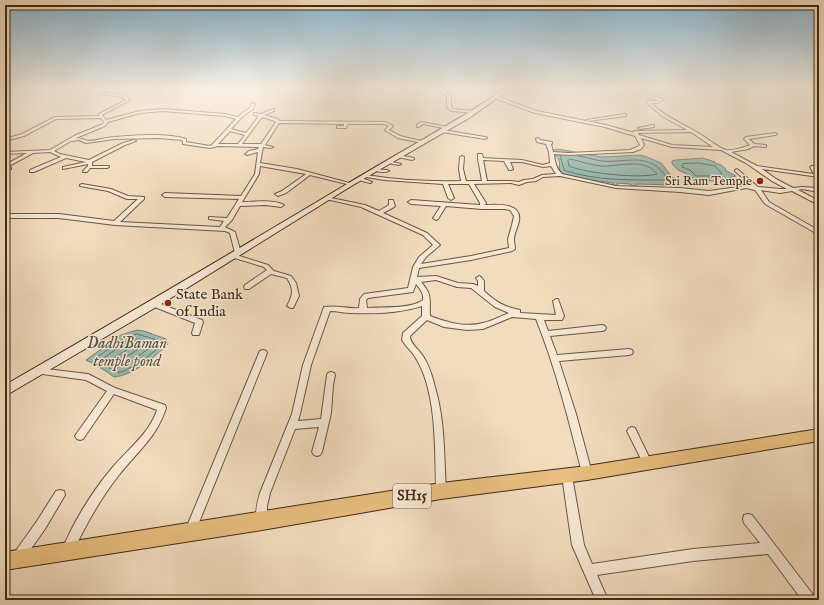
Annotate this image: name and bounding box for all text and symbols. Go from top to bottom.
place label: Sri Ram Temple [665,173,752,190]
marker: Sri Ram Temple [755,176,765,186]
place label: State Bank of India [176,285,244,321]
marker: State Bank of India [163,298,173,308]
water label: DadhiBaman temple pond [87,334,167,372]
road number: SH15 [393,484,431,508]

